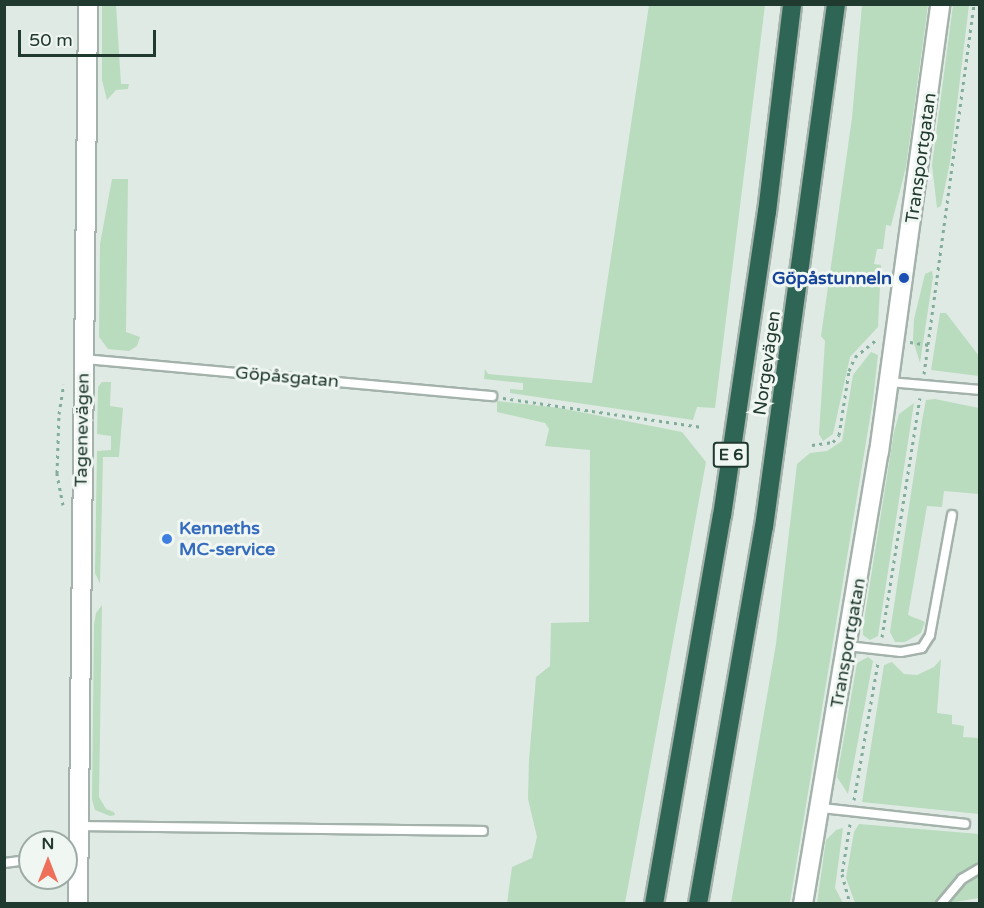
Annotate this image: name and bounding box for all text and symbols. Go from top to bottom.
scale bar [21,18,159,56]
text: 50 m [29,29,73,51]
street label: Transportgatan [901,91,941,225]
place label: Göpåstunneln [772,267,892,289]
marker: Göpåstunneln [897,271,911,285]
street label: Norgevägen [749,309,785,417]
street label: Göpåsgatan [234,362,340,392]
street label: Tagenevägen [70,373,94,487]
road number: E 6 [712,442,750,468]
place label: Kenneths MC-service [179,518,275,560]
marker: Kenneths MC-service [160,532,174,546]
street label: Transportgatan [826,576,870,710]
north arrow [18,830,78,890]
text: N [42,834,54,854]

